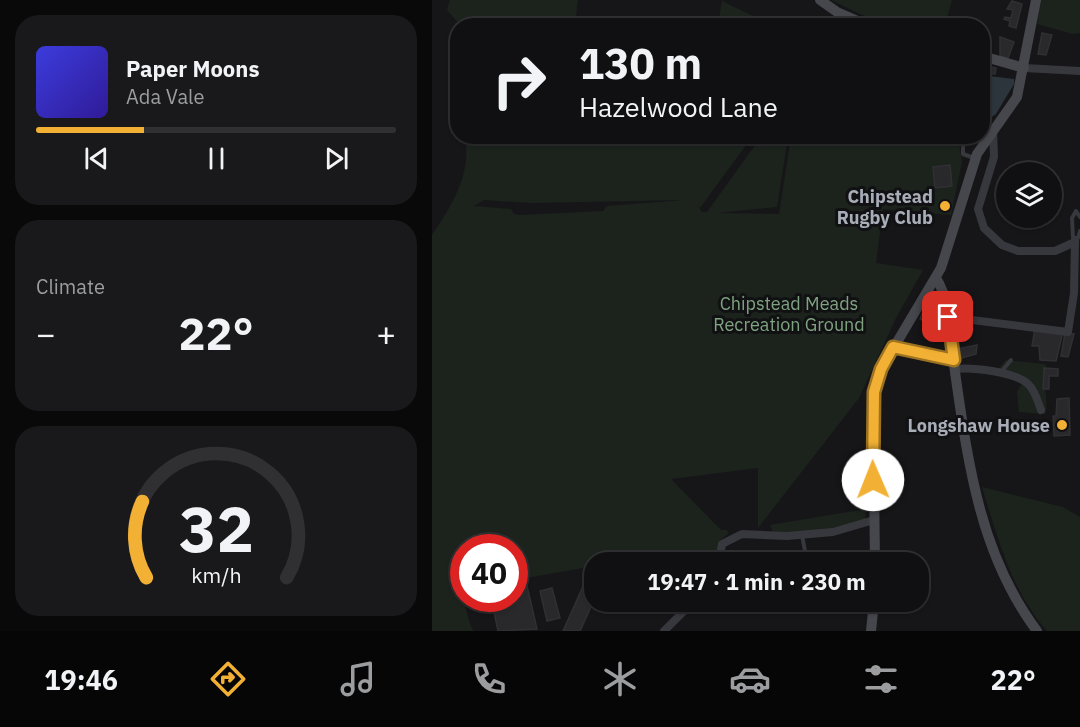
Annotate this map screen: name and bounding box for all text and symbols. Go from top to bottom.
text: 130 m [579,36,702,91]
icon: right [480,42,558,120]
text: Paper Moons [126,54,259,83]
text: Ada Vale [126,83,205,110]
text: Hazelwood Lane [579,89,778,124]
icon: previous [80,142,113,175]
icon: pause [200,142,233,175]
icon: next [320,142,353,175]
map controls [996,162,1062,228]
button: layers [996,162,1062,228]
place label: Chipstead Rugby Club [837,185,933,229]
marker: Chipstead Rugby Club [938,199,952,213]
text: Climate [36,273,105,300]
pin [922,291,973,342]
park label: Chipstead Meads Recreation Ground [713,292,865,336]
icon: arrive [931,300,964,333]
text: 22° [178,304,254,362]
text: − [36,312,56,355]
text: + [376,312,396,355]
place label: Longshaw House [907,414,1050,437]
marker: Longshaw House [1055,418,1069,432]
position arrow [841,448,905,512]
text: 32 [179,488,253,569]
speed limit sign: 40 [450,534,528,612]
text: km/h [191,561,241,589]
text: 19:47 · 1 min · 230 m [647,567,866,596]
icon: directions [207,658,249,700]
icon: music [337,658,379,700]
icon: phone [468,658,510,700]
icon: climate [599,658,641,700]
icon: car [729,658,771,700]
icon: filters [860,658,902,700]
text: 19:46 [44,662,118,697]
text: 22° [991,662,1036,697]

